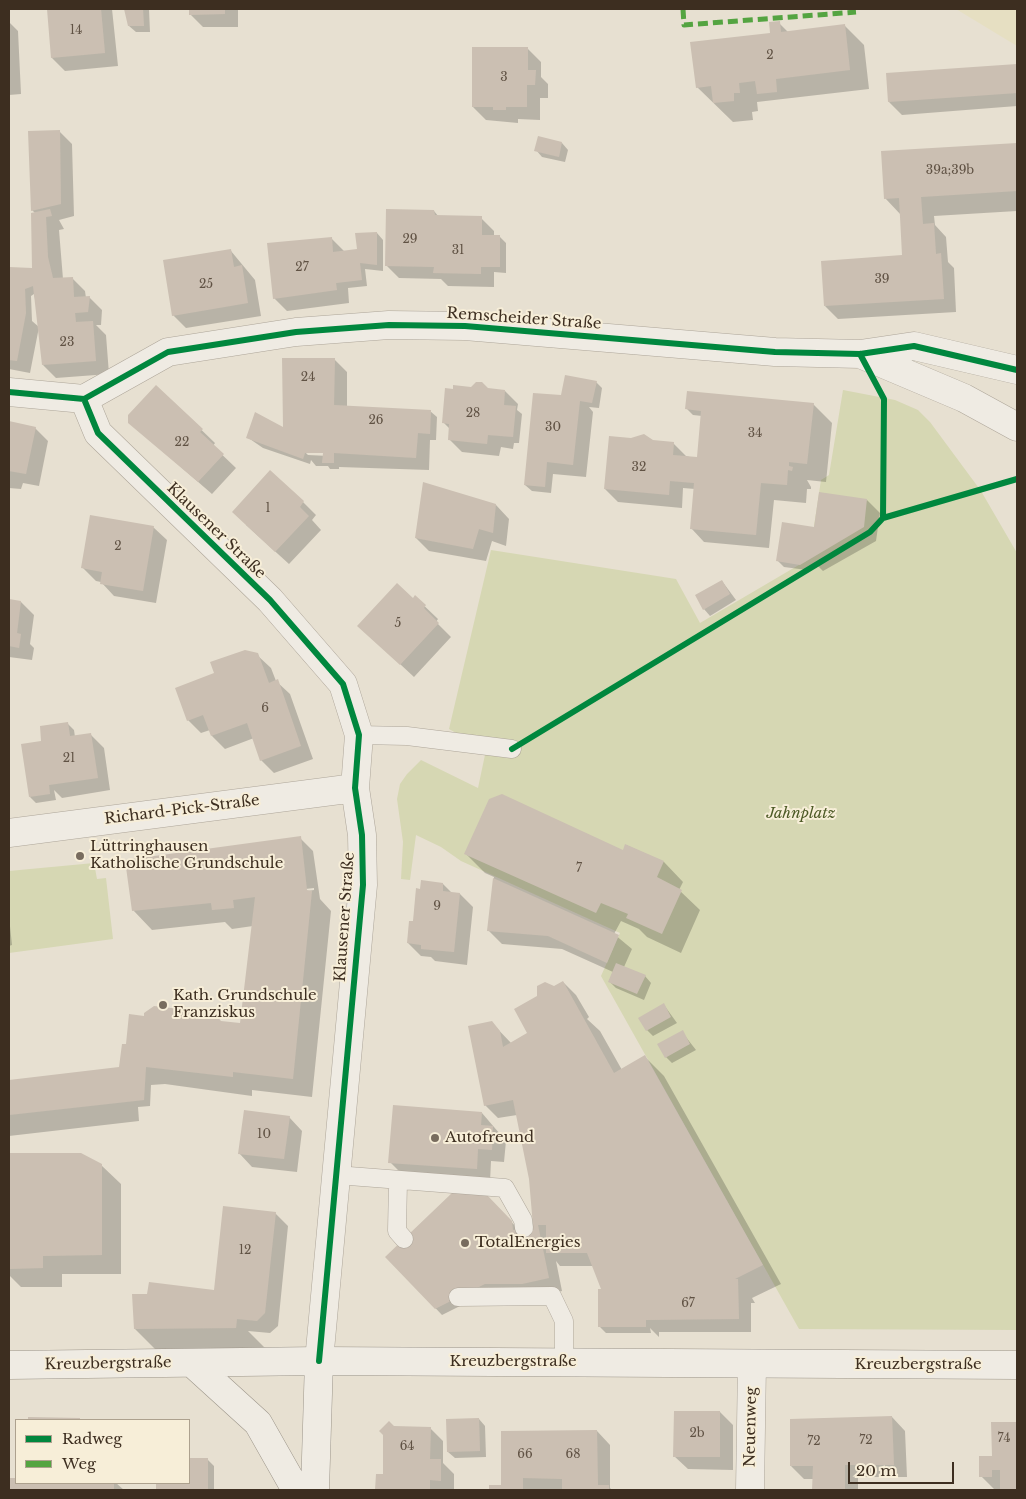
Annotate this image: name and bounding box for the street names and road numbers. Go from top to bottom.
street label: Remscheider Straße [446,305,602,333]
street label: Klausener Straße [163,479,269,583]
street label: Richard-Pick-Straße [103,792,261,828]
street label: Klausener Straße [331,851,359,983]
street label: Kreuzbergstraße [449,1353,577,1371]
street label: Kreuzbergstraße [44,1354,172,1374]
street label: Kreuzbergstraße [854,1356,982,1374]
street label: Neuenweg [741,1387,761,1467]

